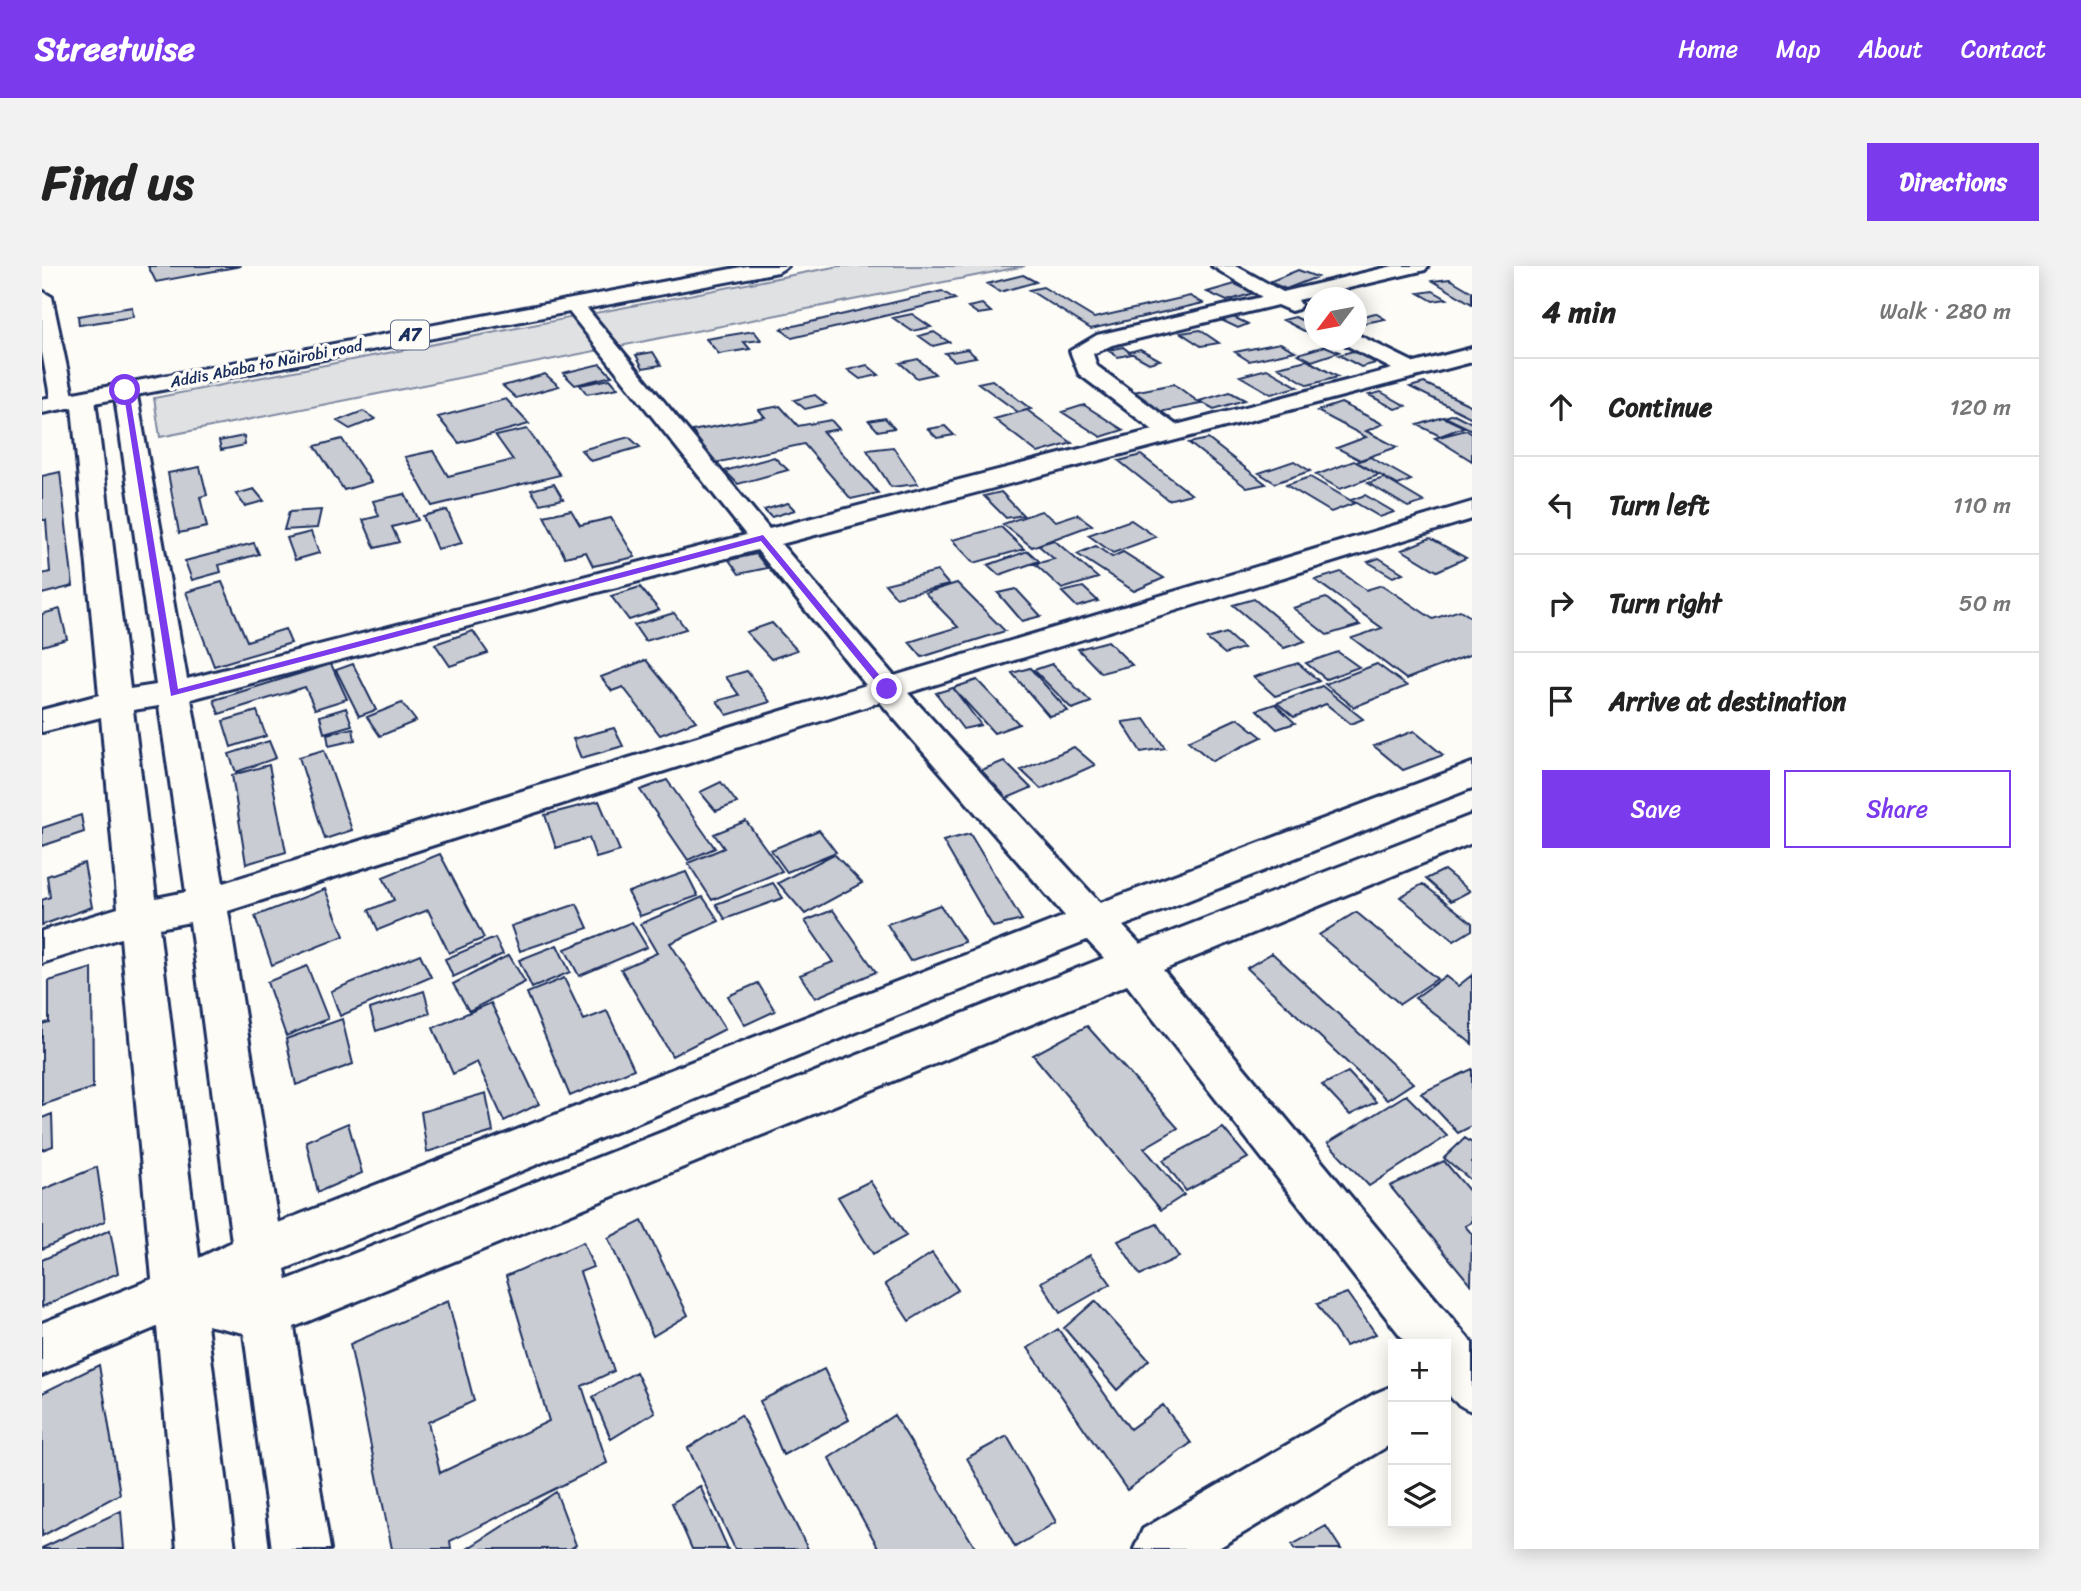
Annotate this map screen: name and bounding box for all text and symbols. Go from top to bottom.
text: Streetwise [35,20,195,78]
text: Home [1678,28,1738,70]
text: Map [1776,28,1820,70]
text: About [1858,28,1923,70]
text: Contact [1961,28,2046,70]
text: Find us [42,139,194,226]
button: Directions [1867,143,2039,221]
text: 4 min [1542,285,1616,339]
north arrow [1304,287,1367,350]
text: Walk · 280 m [1880,291,2011,332]
road number: A7 [391,321,429,350]
street label: Addis Ababa to Nairobi road [166,330,366,397]
route start [109,374,140,405]
text: Continue [1609,384,1712,430]
text: 120 m [1950,387,2011,428]
icon: ahead [1542,388,1580,426]
text: Turn left [1609,482,1709,528]
text: 110 m [1953,485,2011,526]
icon: left [1542,486,1580,524]
text: Turn right [1609,580,1722,626]
text: 50 m [1959,583,2011,624]
icon: right [1542,584,1580,622]
route end [871,673,902,704]
text: Arrive at destination [1609,678,1846,724]
icon: arrive [1542,682,1580,720]
button: Save [1542,770,1770,848]
button: Share [1784,770,2011,848]
map controls [1388,1339,1451,1528]
button: + [1388,1339,1451,1402]
button: − [1388,1402,1451,1465]
button: layers [1388,1465,1451,1528]

